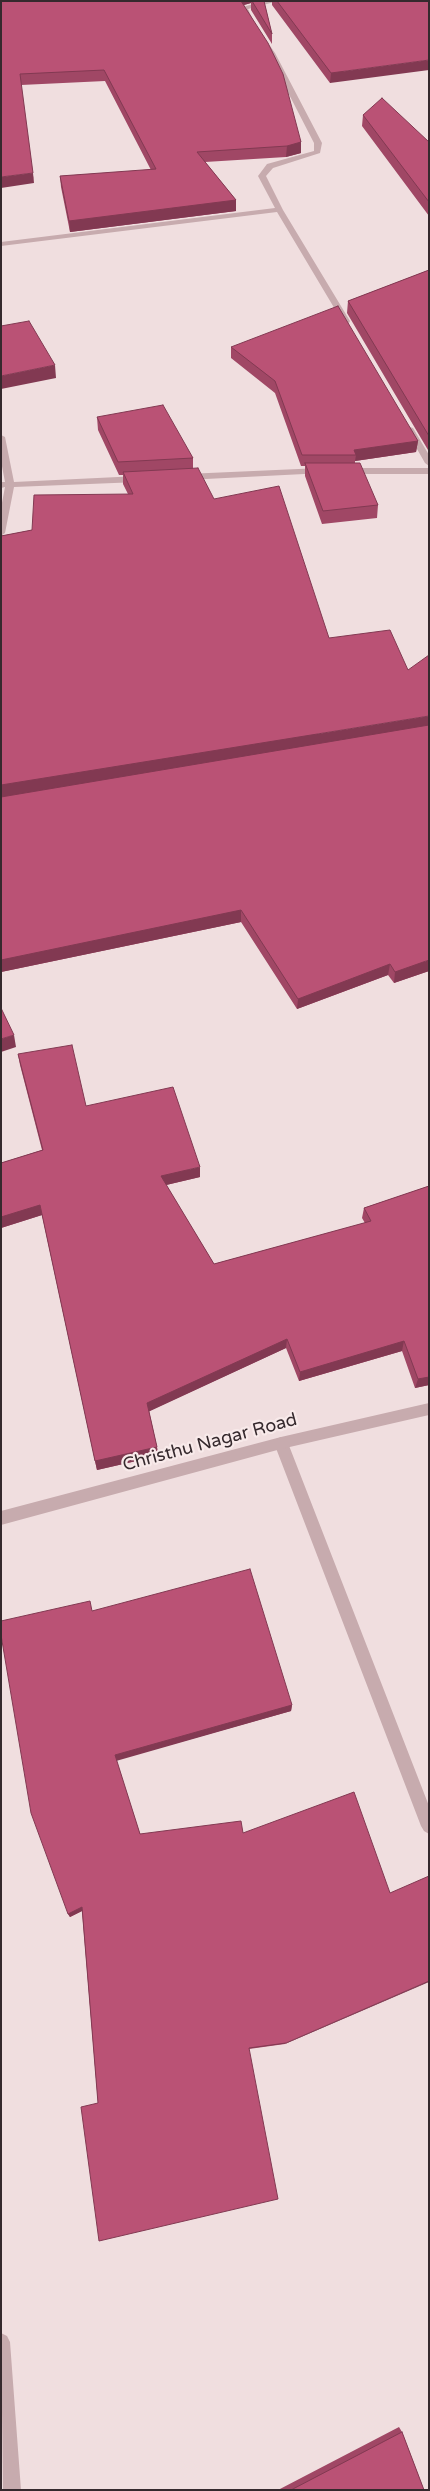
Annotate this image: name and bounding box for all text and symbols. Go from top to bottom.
street label: Christhu Nagar Road [120,1409,300,1477]

